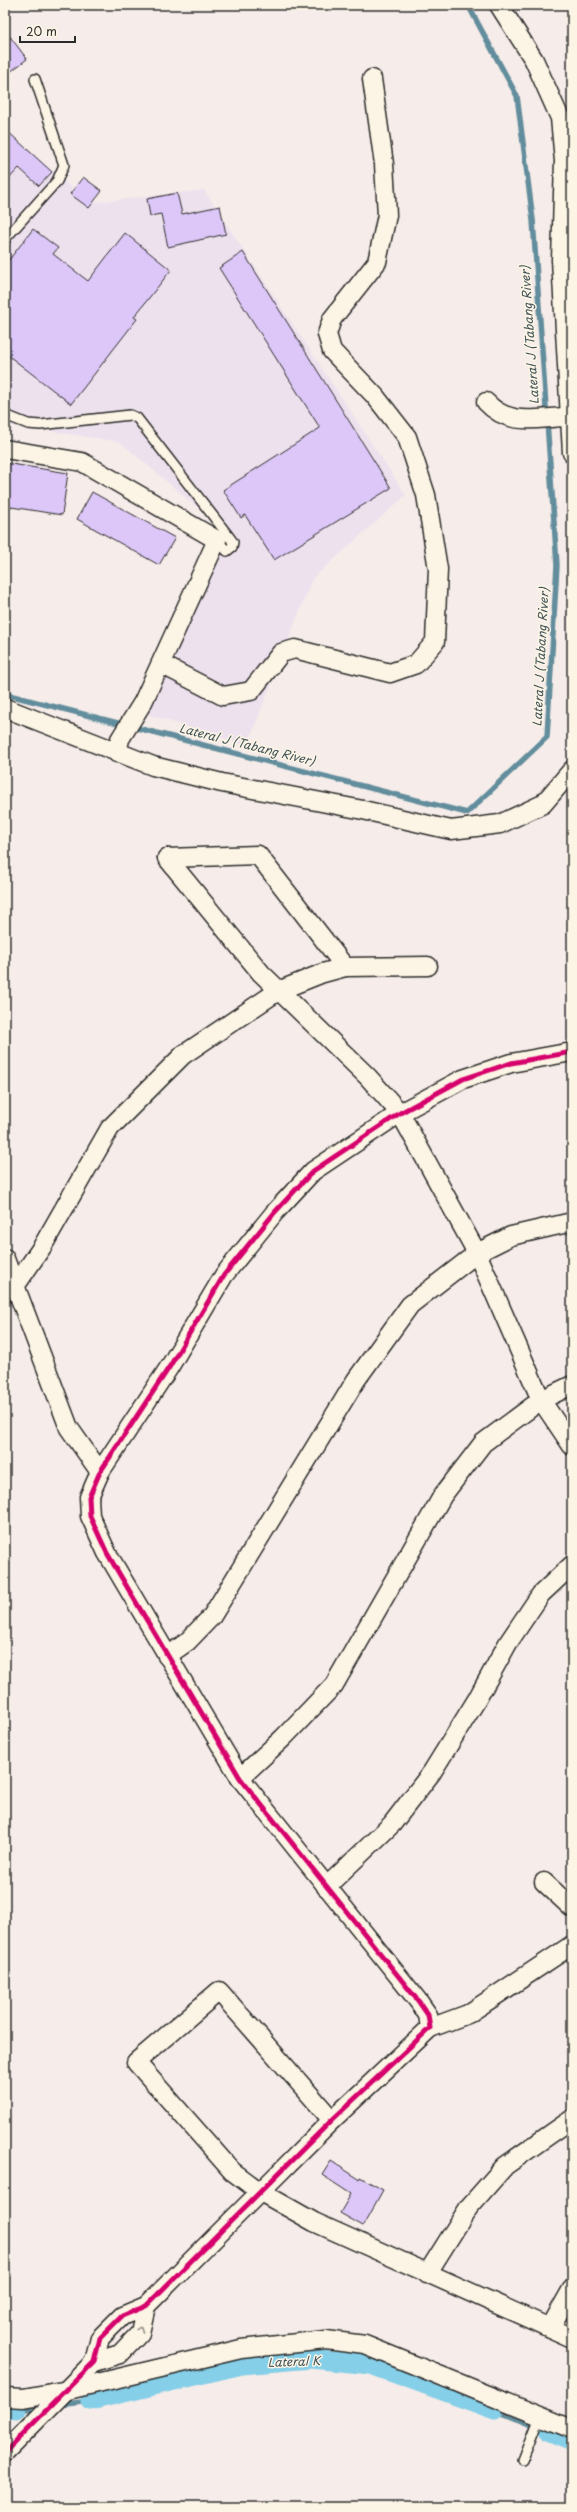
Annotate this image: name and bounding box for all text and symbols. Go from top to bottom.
scale bar [20,18,75,44]
text: 20 m [26,22,57,40]
water label: Lateral J (Tabang River) [515,264,543,405]
water label: Lateral J (Tabang River) [527,586,553,727]
water label: Lateral J (Tabang River) [178,718,318,770]
one-way arrow [135,2326,143,2333]
water label: Lateral K [267,2351,322,2371]

